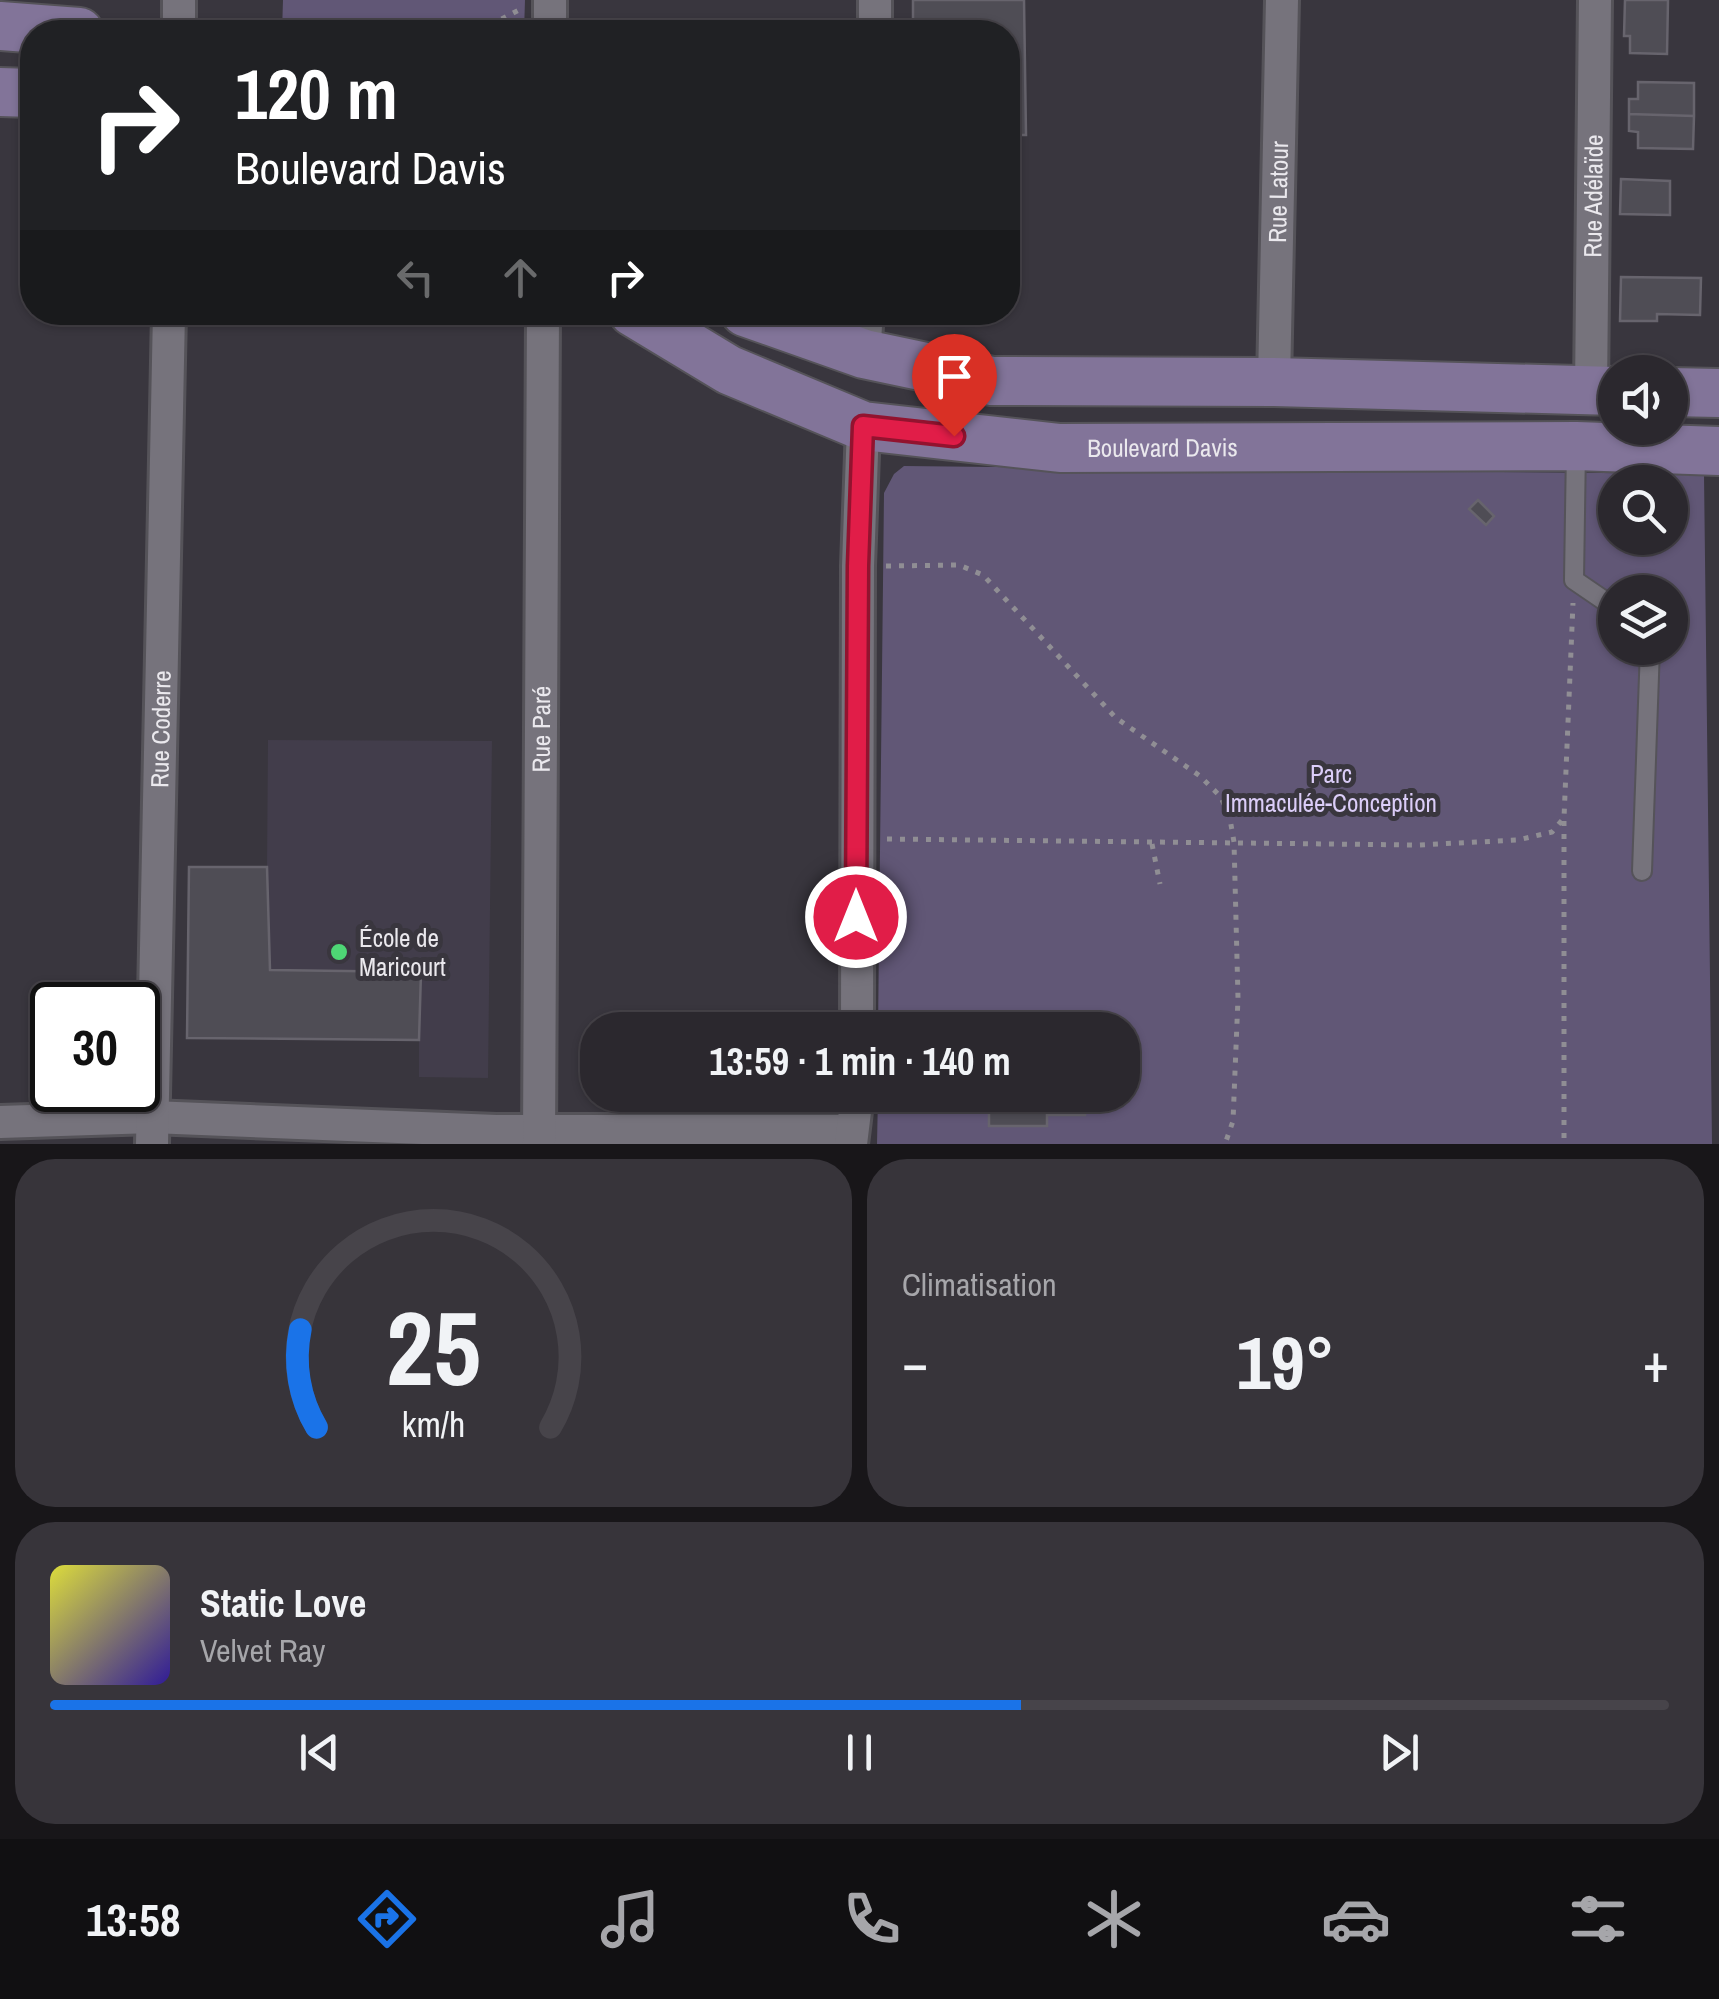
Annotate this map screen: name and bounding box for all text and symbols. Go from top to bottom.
text: 120 m [235,47,398,141]
icon: right [70,60,200,190]
street label: Rue Adélaïde [1575,134,1611,258]
text: Boulevard Davis [235,137,506,198]
street label: Rue Latour [1260,141,1296,243]
icon: left [388,250,443,305]
icon: ahead [493,250,548,305]
icon: right [598,250,653,305]
pin [912,334,997,437]
icon: arrive [927,349,982,404]
map controls [1598,355,1688,665]
button: sound [1598,355,1688,445]
street label: Boulevard Davis [1087,430,1238,465]
button: search [1598,465,1688,555]
button: layers [1598,575,1688,665]
street label: Rue Coderre [142,670,179,788]
street label: Rue Paré [524,686,558,772]
park label: Parc Immaculée-Conception [1225,757,1437,820]
position arrow [804,865,908,969]
place label: École de Maricourt [359,921,446,984]
marker: École de Maricourt [328,941,350,963]
speed limit sign: 30 [30,982,160,1112]
text: 13:59 · 1 min · 140 m [709,1036,1011,1087]
text: Climatisation [902,1263,1057,1306]
text: 25 [386,1277,481,1417]
text: 19° [1236,1311,1335,1412]
text: − [902,1325,928,1399]
text: + [1643,1325,1669,1399]
text: km/h [402,1400,465,1448]
text: Static Love [200,1578,366,1629]
text: Velvet Ray [200,1629,325,1672]
icon: previous [292,1725,347,1780]
icon: pause [832,1725,887,1780]
icon: next [1372,1725,1427,1780]
icon: directions [352,1884,422,1954]
icon: music [595,1884,665,1954]
icon: phone [837,1884,907,1954]
icon: climate [1079,1884,1149,1954]
icon: car [1321,1884,1391,1954]
icon: filters [1563,1884,1633,1954]
text: 13:58 [86,1889,180,1950]

